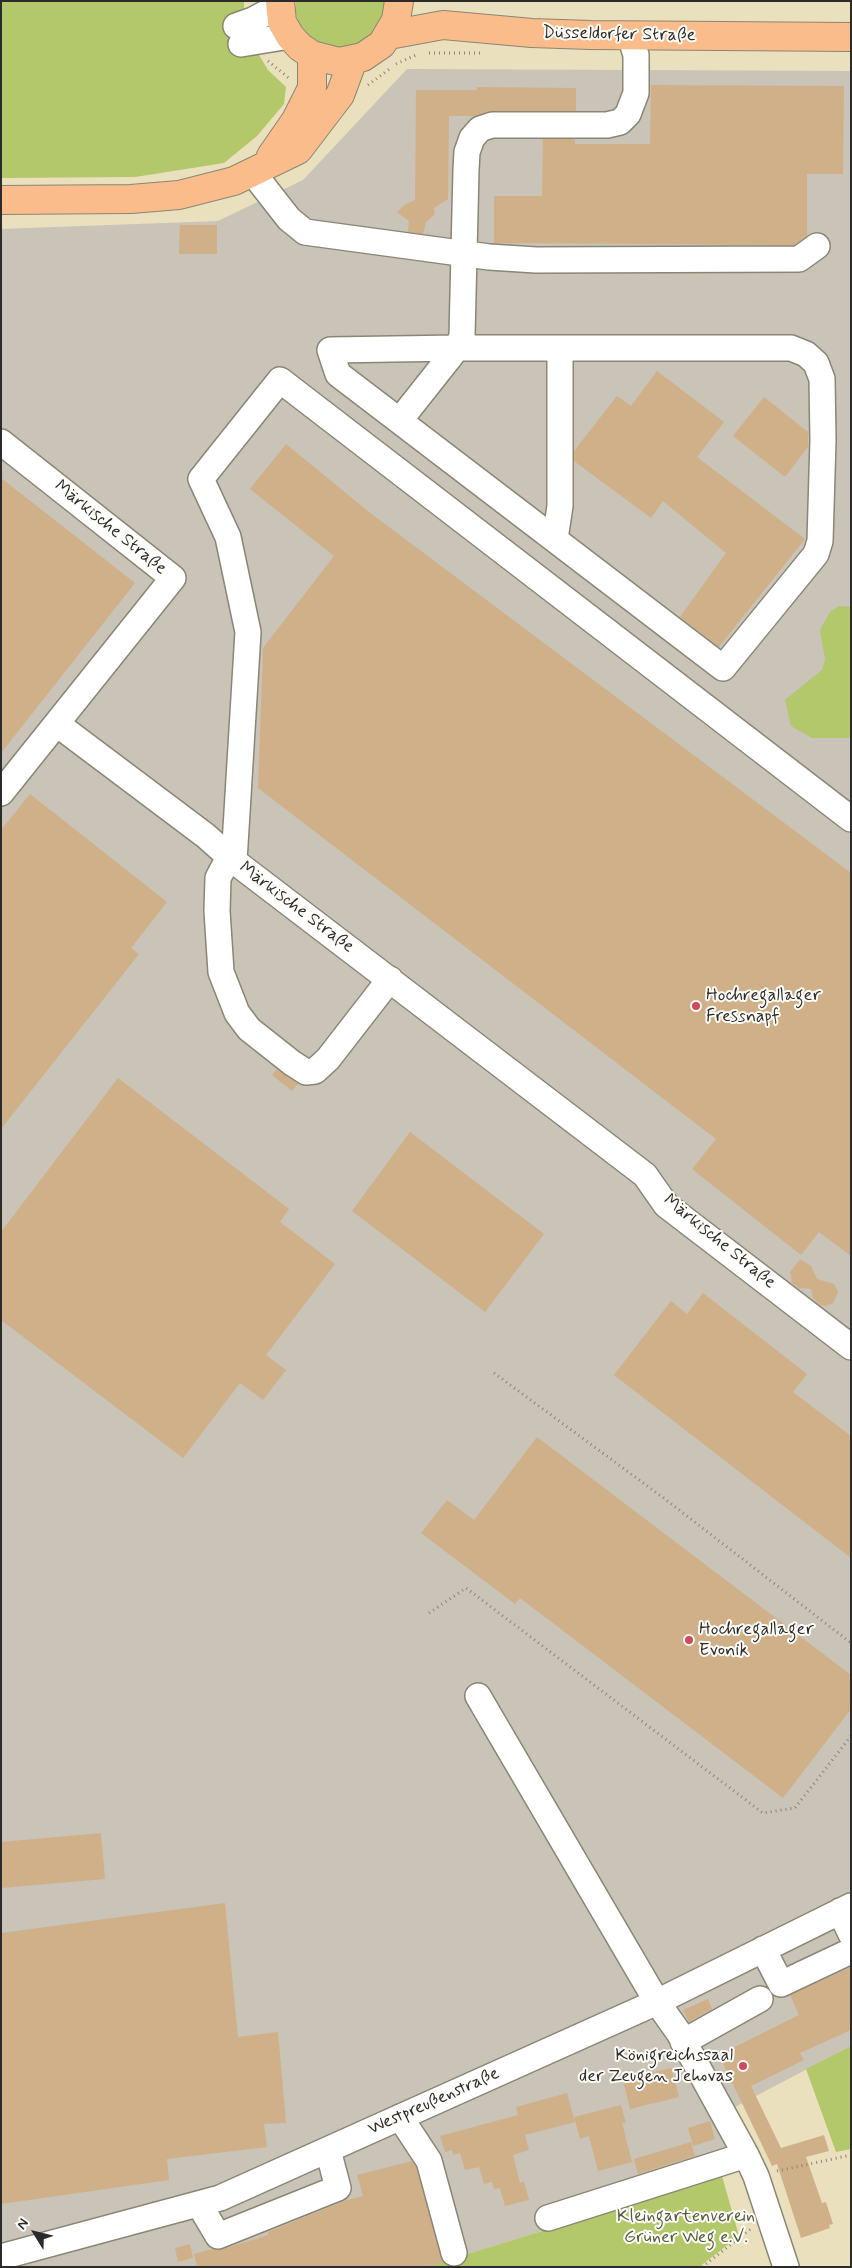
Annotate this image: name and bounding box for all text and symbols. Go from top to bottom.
street label: Düsseldorfer Straße [542,23,696,47]
street label: Märkische Straße [49,476,171,580]
street label: Märkische Straße [234,858,358,958]
place label: Hochregallager Fressnapf [706,985,821,1028]
marker: Hochregallager Fressnapf [690,1000,702,1012]
street label: Märkische Straße [658,1190,780,1294]
place label: Hochregallager Evonik [699,1619,814,1662]
marker: Hochregallager Evonik [683,1634,695,1646]
place label: Königreichssaal der Zeugen Jehovas [579,2045,733,2088]
marker: Königreichssaal der Zeugen Jehovas [737,2060,749,2072]
street label: Westpreußenstraße [365,2063,503,2141]
park label: Kleingartenverein Grüner Weg e.V. [617,2206,755,2248]
north arrow [10,2208,60,2258]
text: N [13,2215,33,2233]

